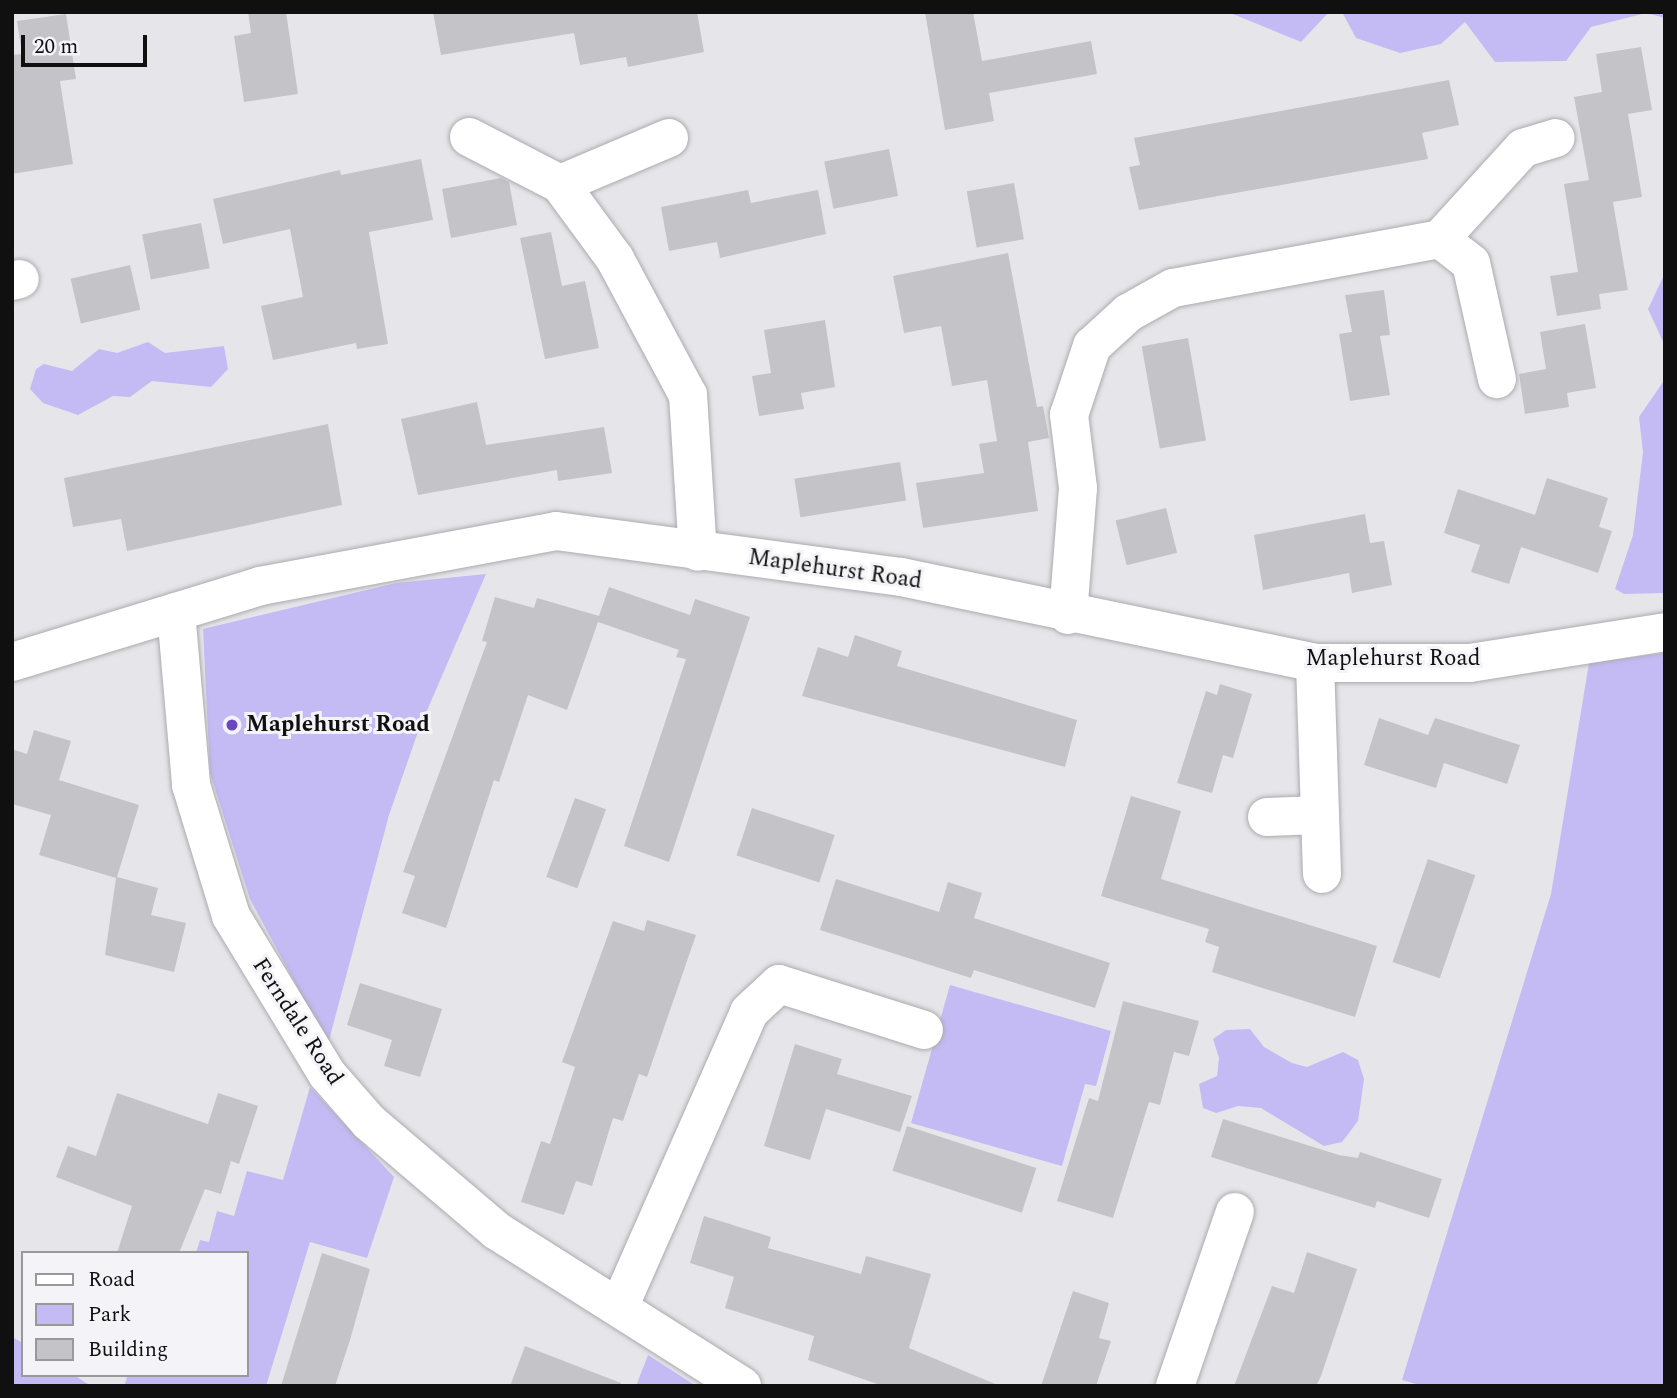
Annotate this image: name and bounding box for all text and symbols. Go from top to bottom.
scale bar [24,21,150,65]
text: 20 m [34,31,78,63]
street label: Maplehurst Road [746,544,924,596]
street label: Maplehurst Road [1305,645,1481,673]
place label: Maplehurst Road [246,711,430,739]
marker: Maplehurst Road [224,717,240,733]
street label: Ferndale Road [246,953,348,1091]
legend [21,1251,248,1377]
text: Road [88,1264,135,1296]
text: Park [88,1299,131,1331]
text: Building [88,1334,168,1366]

